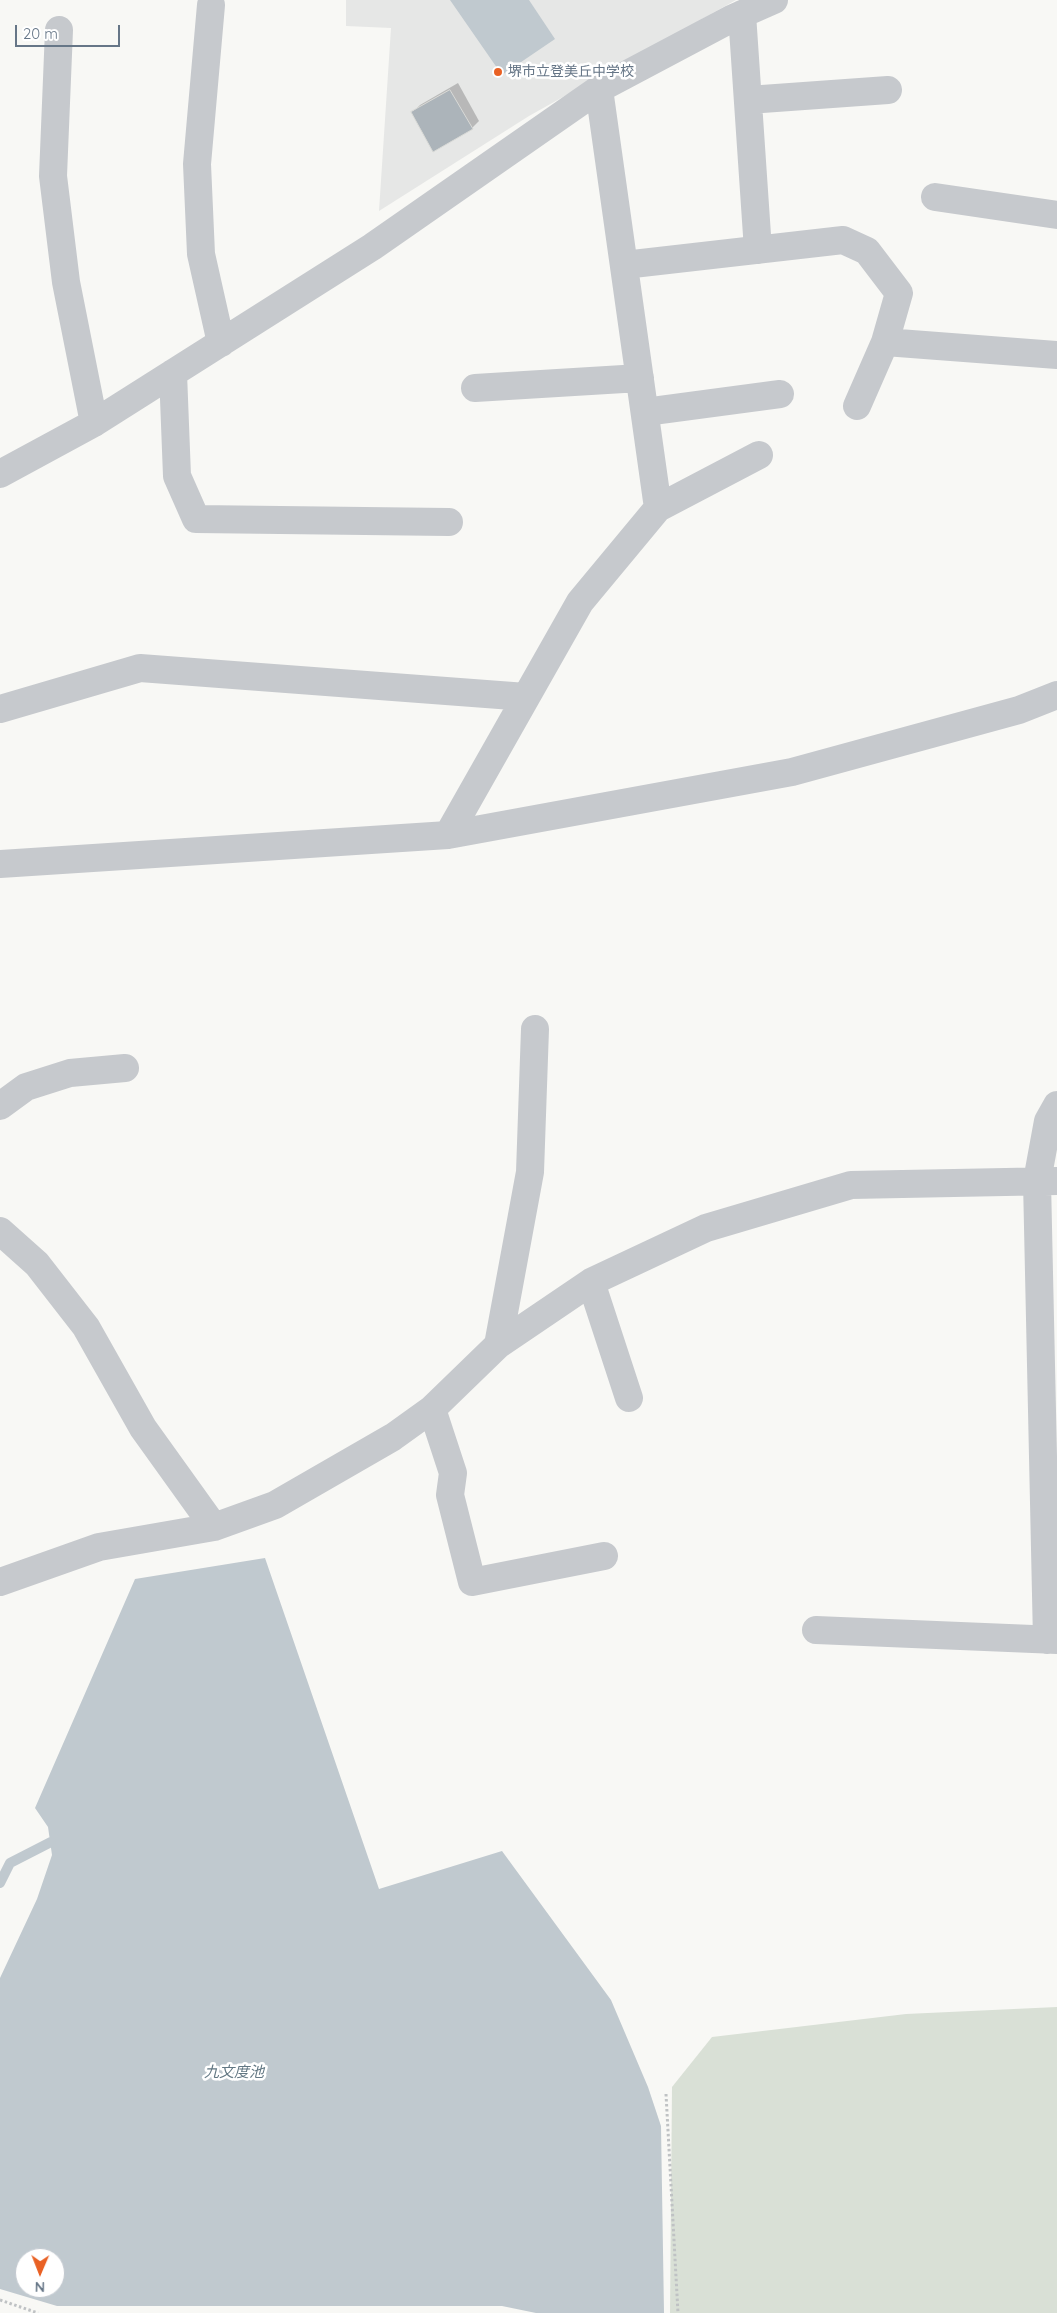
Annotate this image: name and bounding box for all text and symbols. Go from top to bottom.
scale bar [18,15,122,47]
text: 20 m [23,24,58,43]
place label: 堺市立登美丘中学校 [508,64,634,80]
marker: 堺市立登美丘中学校 [492,66,504,78]
water label: 九文度池 [204,2063,264,2081]
north arrow [15,2248,65,2298]
text: N [34,2278,45,2296]

